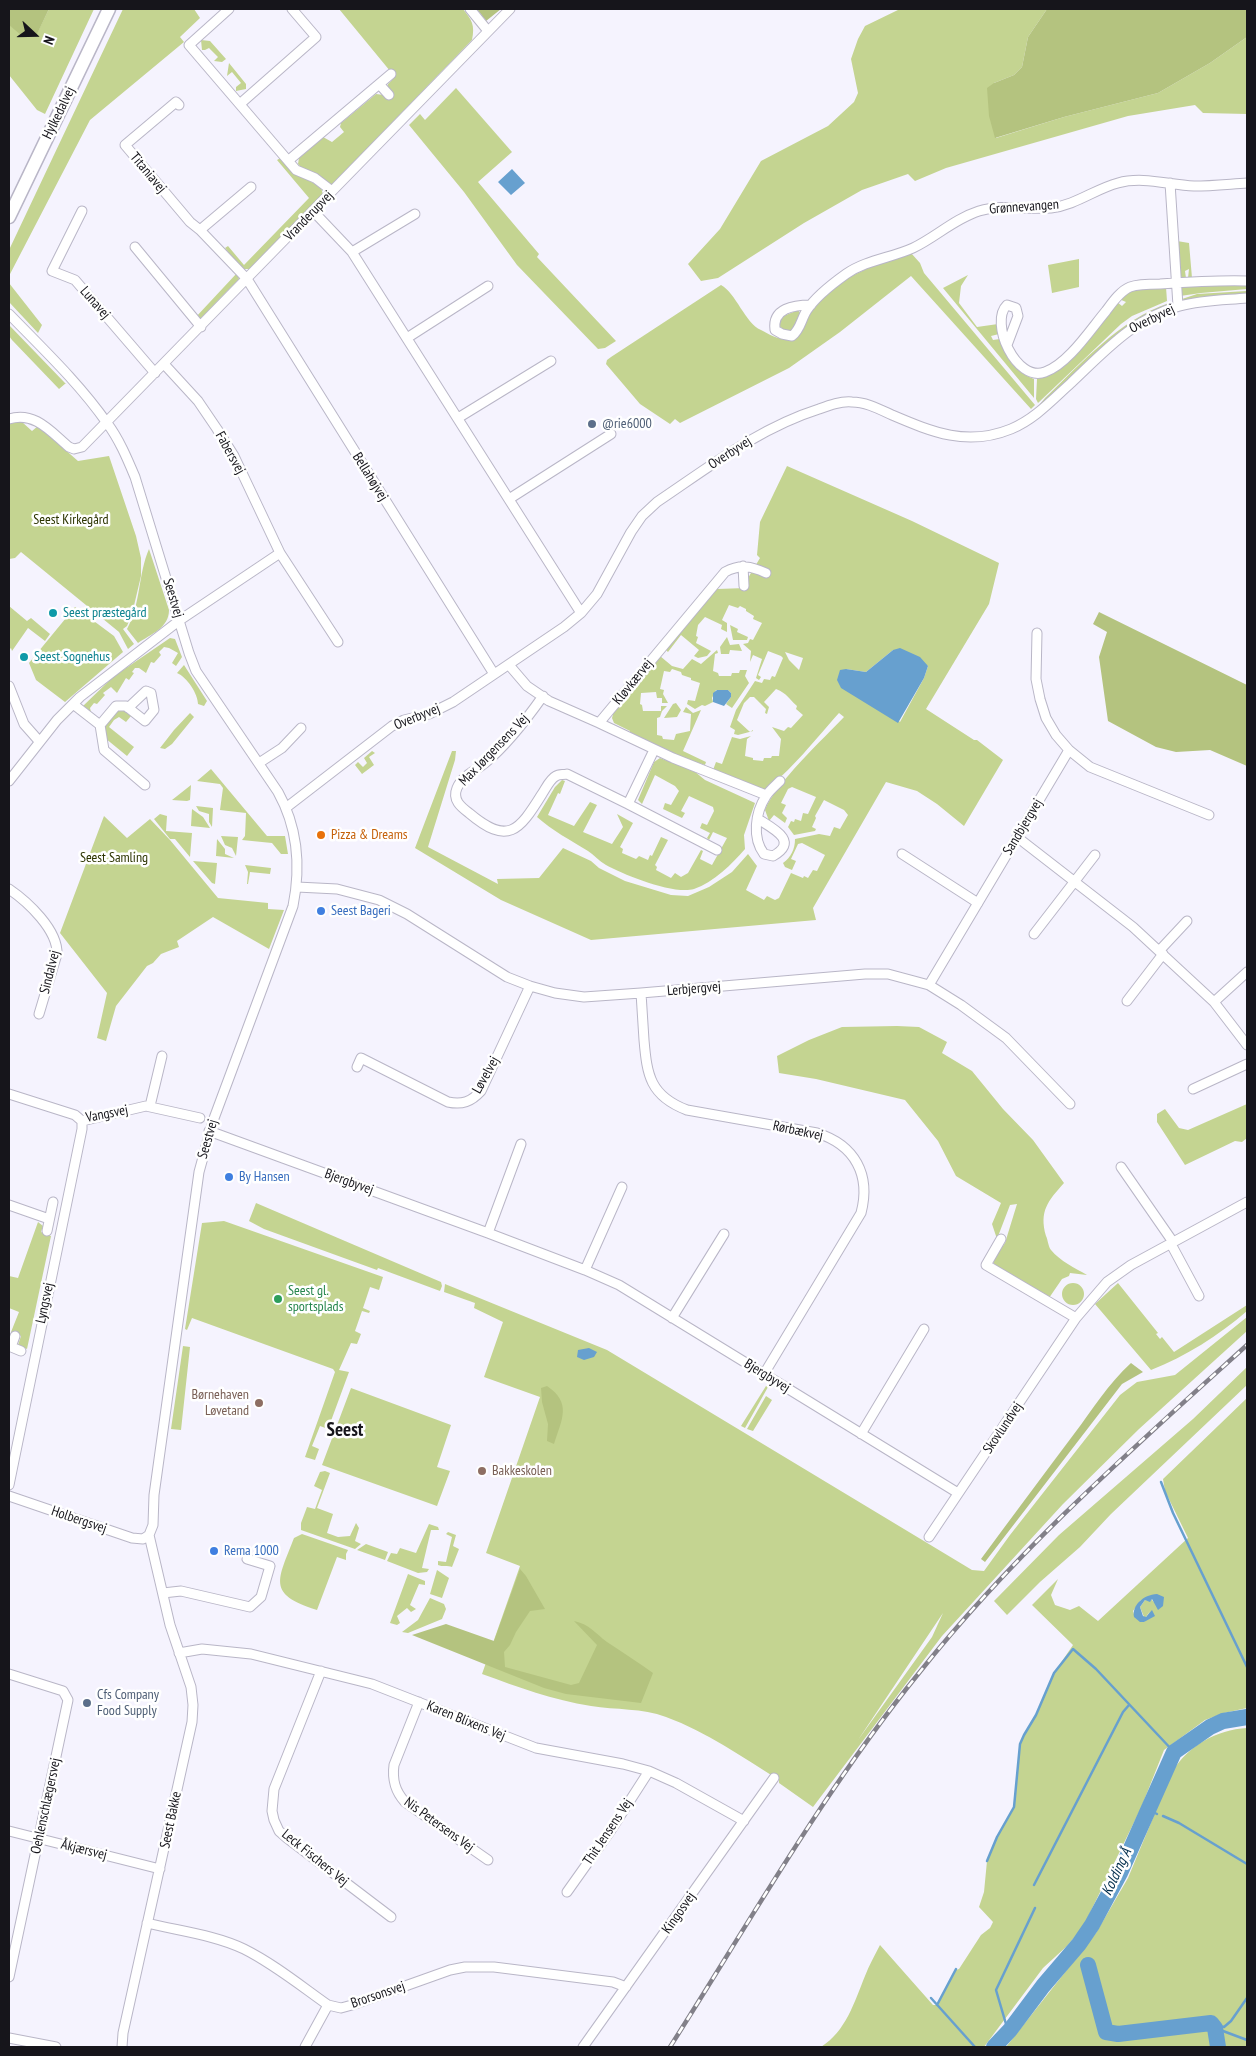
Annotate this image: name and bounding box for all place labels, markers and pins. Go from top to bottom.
place label: @rie6000 [602,416,652,432]
marker: @rie6000 [586,418,598,430]
place label: Seest præstegård [63,605,147,621]
marker: Seest præstegård [47,607,59,619]
place label: Seest Sognehus [34,649,110,665]
marker: Seest Sognehus [18,651,30,663]
place label: Pizza & Dreams [331,827,408,843]
marker: Pizza & Dreams [315,829,327,841]
place label: Seest Bageri [331,903,391,919]
marker: Seest Bageri [315,905,327,917]
place label: By Hansen [239,1169,290,1185]
marker: By Hansen [223,1171,235,1183]
place label: Seest gl. sportsplads [288,1283,343,1315]
marker: Seest gl. sportsplads [272,1293,284,1305]
place label: Børnehaven Løvetand [191,1387,249,1420]
marker: Børnehaven Løvetand [253,1397,265,1409]
place label: Bakkeskolen [492,1463,552,1479]
marker: Bakkeskolen [476,1465,488,1477]
place label: Rema 1000 [224,1543,279,1559]
marker: Rema 1000 [208,1545,220,1557]
place label: Cfs Company Food Supply [97,1687,159,1720]
marker: Cfs Company Food Supply [81,1697,93,1709]

